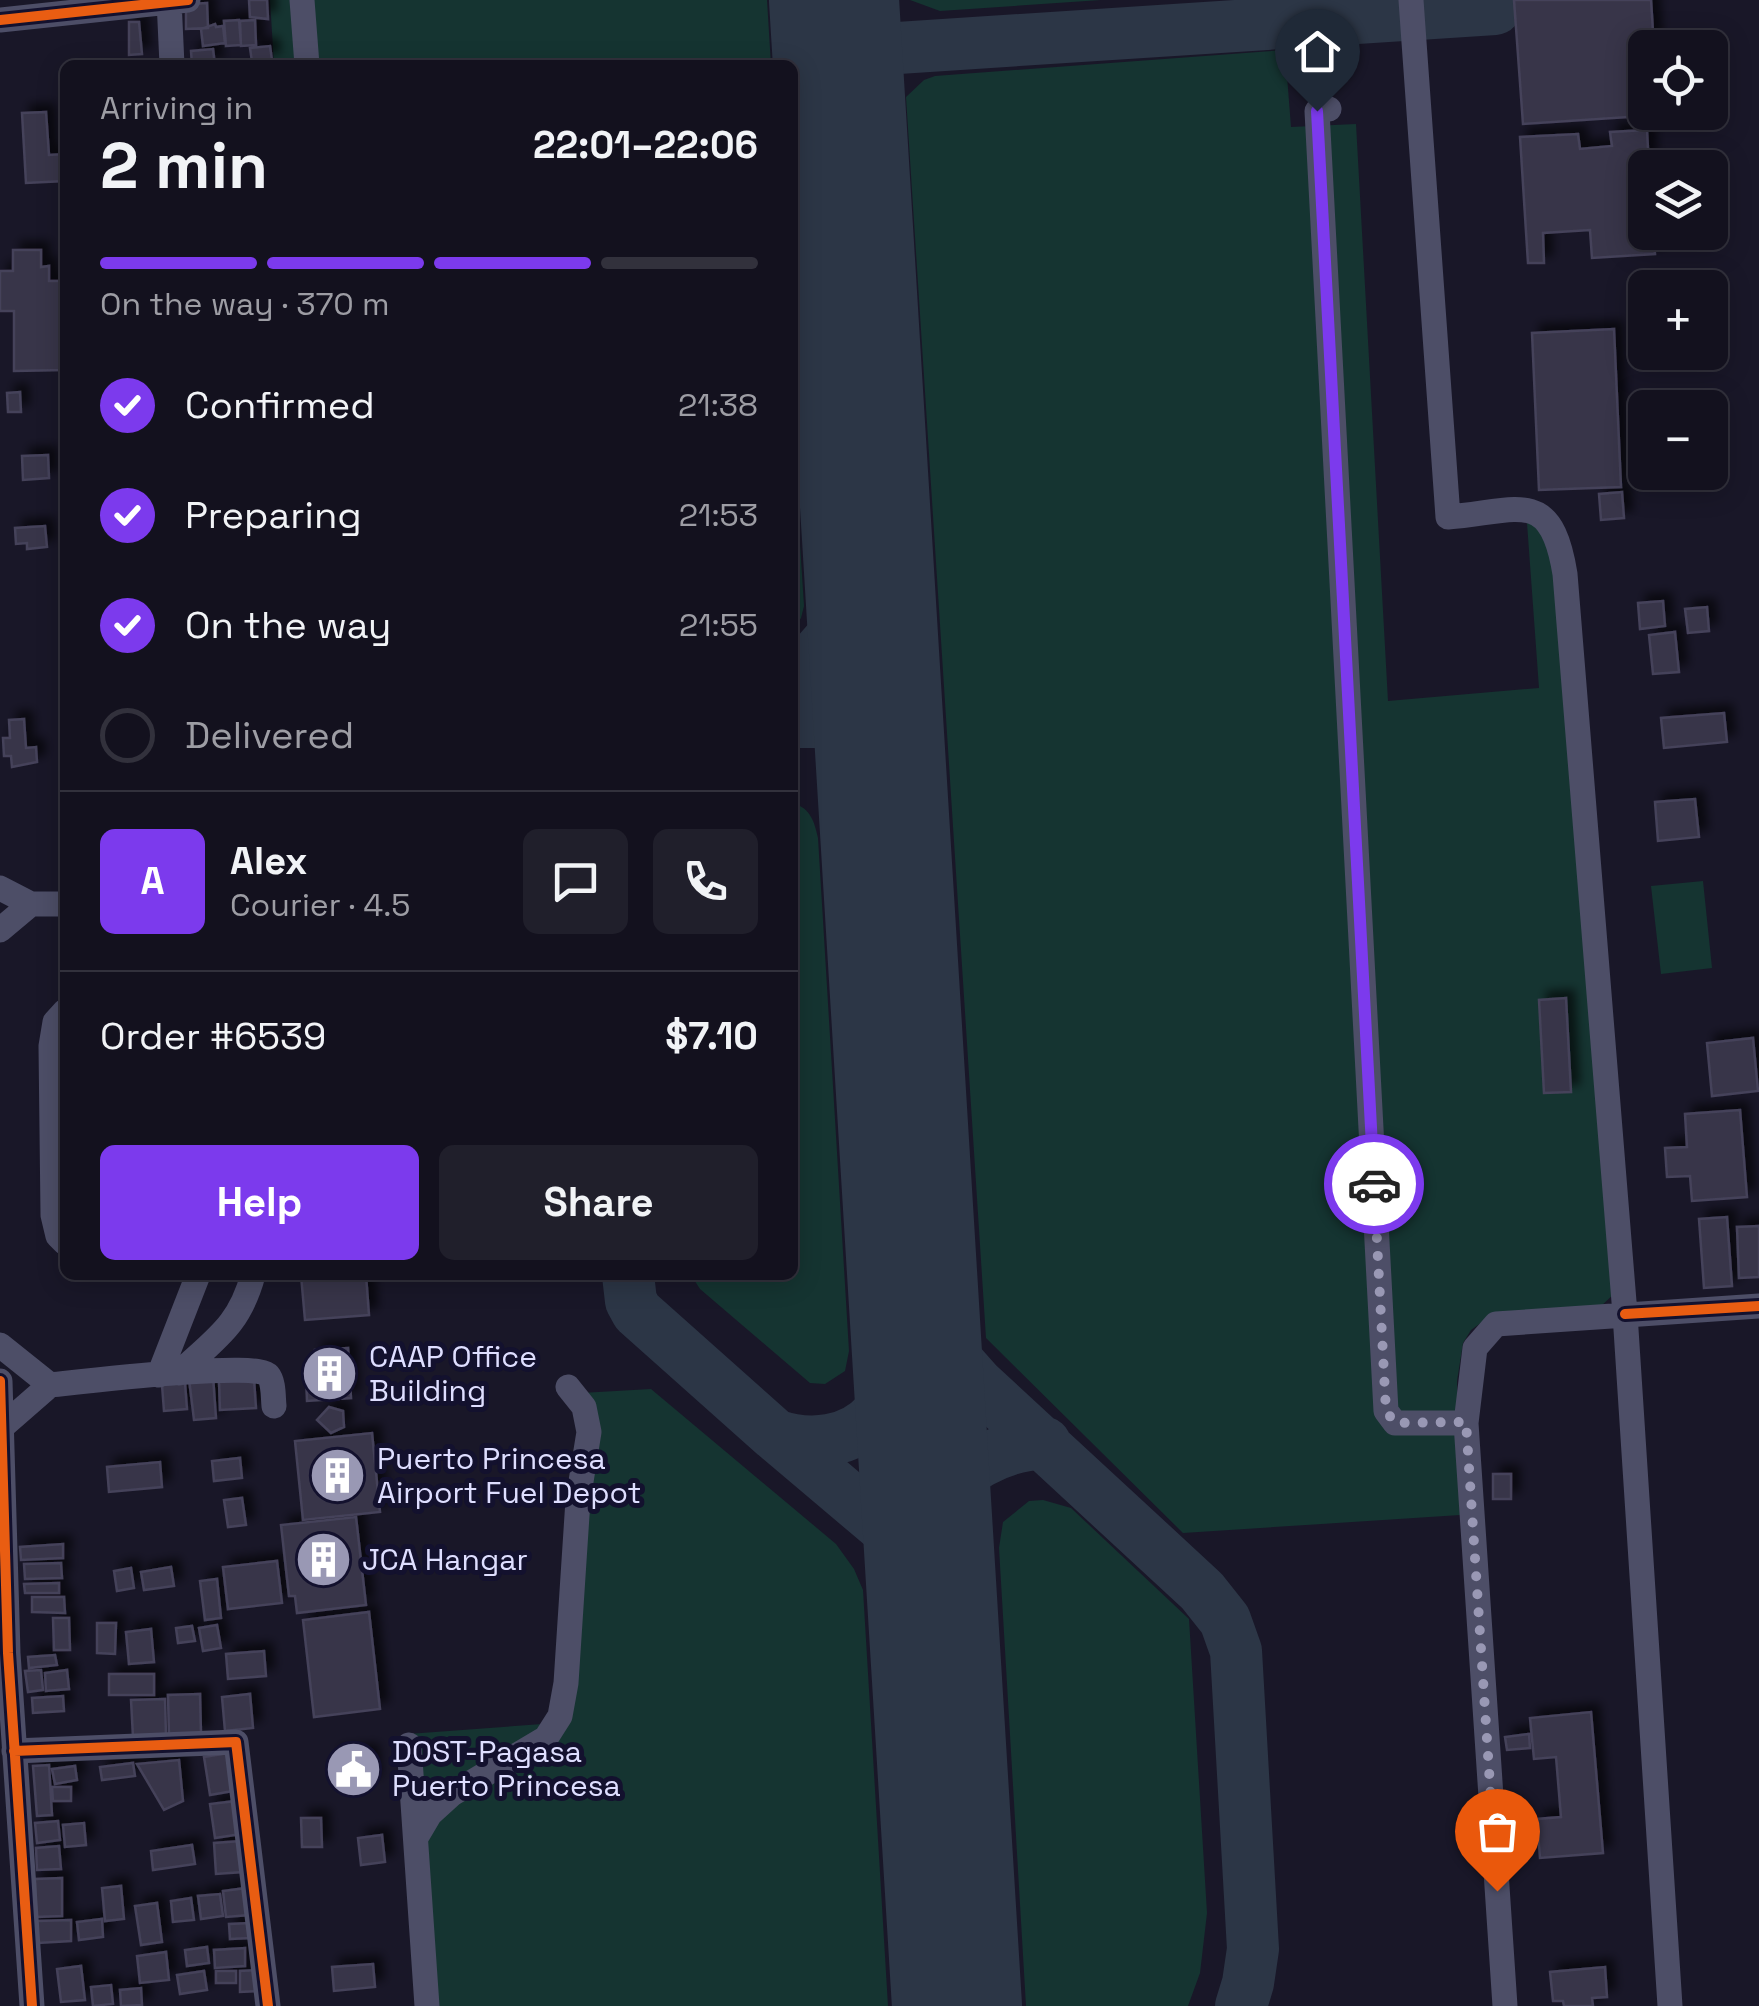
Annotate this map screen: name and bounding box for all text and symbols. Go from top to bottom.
pin [1275,9,1360,112]
icon: home [1290,24,1345,79]
map controls [1628,30,1728,490]
button: locate [1628,30,1728,130]
text: Arriving in [100,88,253,128]
text: 22:01–22:06 [533,121,758,169]
text: 2 min [100,124,268,207]
button: layers [1628,150,1728,250]
button: + [1628,270,1728,370]
text: On the way · 370 m [100,284,390,324]
icon: check [100,378,155,433]
text: Confirmed [185,381,375,429]
text: 21:38 [678,385,758,425]
button: − [1628,390,1728,490]
icon: check [100,488,155,543]
text: Preparing [185,491,362,539]
text: 21:53 [679,495,758,535]
icon: check [100,598,155,653]
text: On the way [185,601,391,649]
text: 21:55 [679,605,758,645]
text: Delivered [185,711,354,759]
button: chat [523,829,628,934]
button: phone [653,829,758,934]
text: Alex [230,837,307,885]
text: A [140,857,165,905]
text: Courier · 4.5 [230,885,411,925]
text: Order #6539 [100,1012,326,1060]
text: $7.10 [665,1012,758,1060]
courier [1324,1134,1424,1234]
button: Help [100,1145,419,1260]
button: Share [439,1145,758,1260]
icon: car [1347,1157,1402,1212]
place label: CAAP Office Building [369,1337,537,1410]
building icon: CAAP Office Building [300,1344,360,1404]
place label: Puerto Princesa Airport Fuel Depot [377,1439,641,1512]
building icon: Puerto Princesa Airport Fuel Depot [308,1446,368,1506]
building icon: JCA Hangar [293,1530,353,1590]
place label: JCA Hangar [362,1540,528,1579]
place label: DOST-Pagasa Puerto Princesa [392,1732,621,1805]
public building icon: DOST-Pagasa Puerto Princesa [323,1739,383,1799]
pin [1455,1789,1540,1892]
icon: bag [1470,1804,1525,1859]

